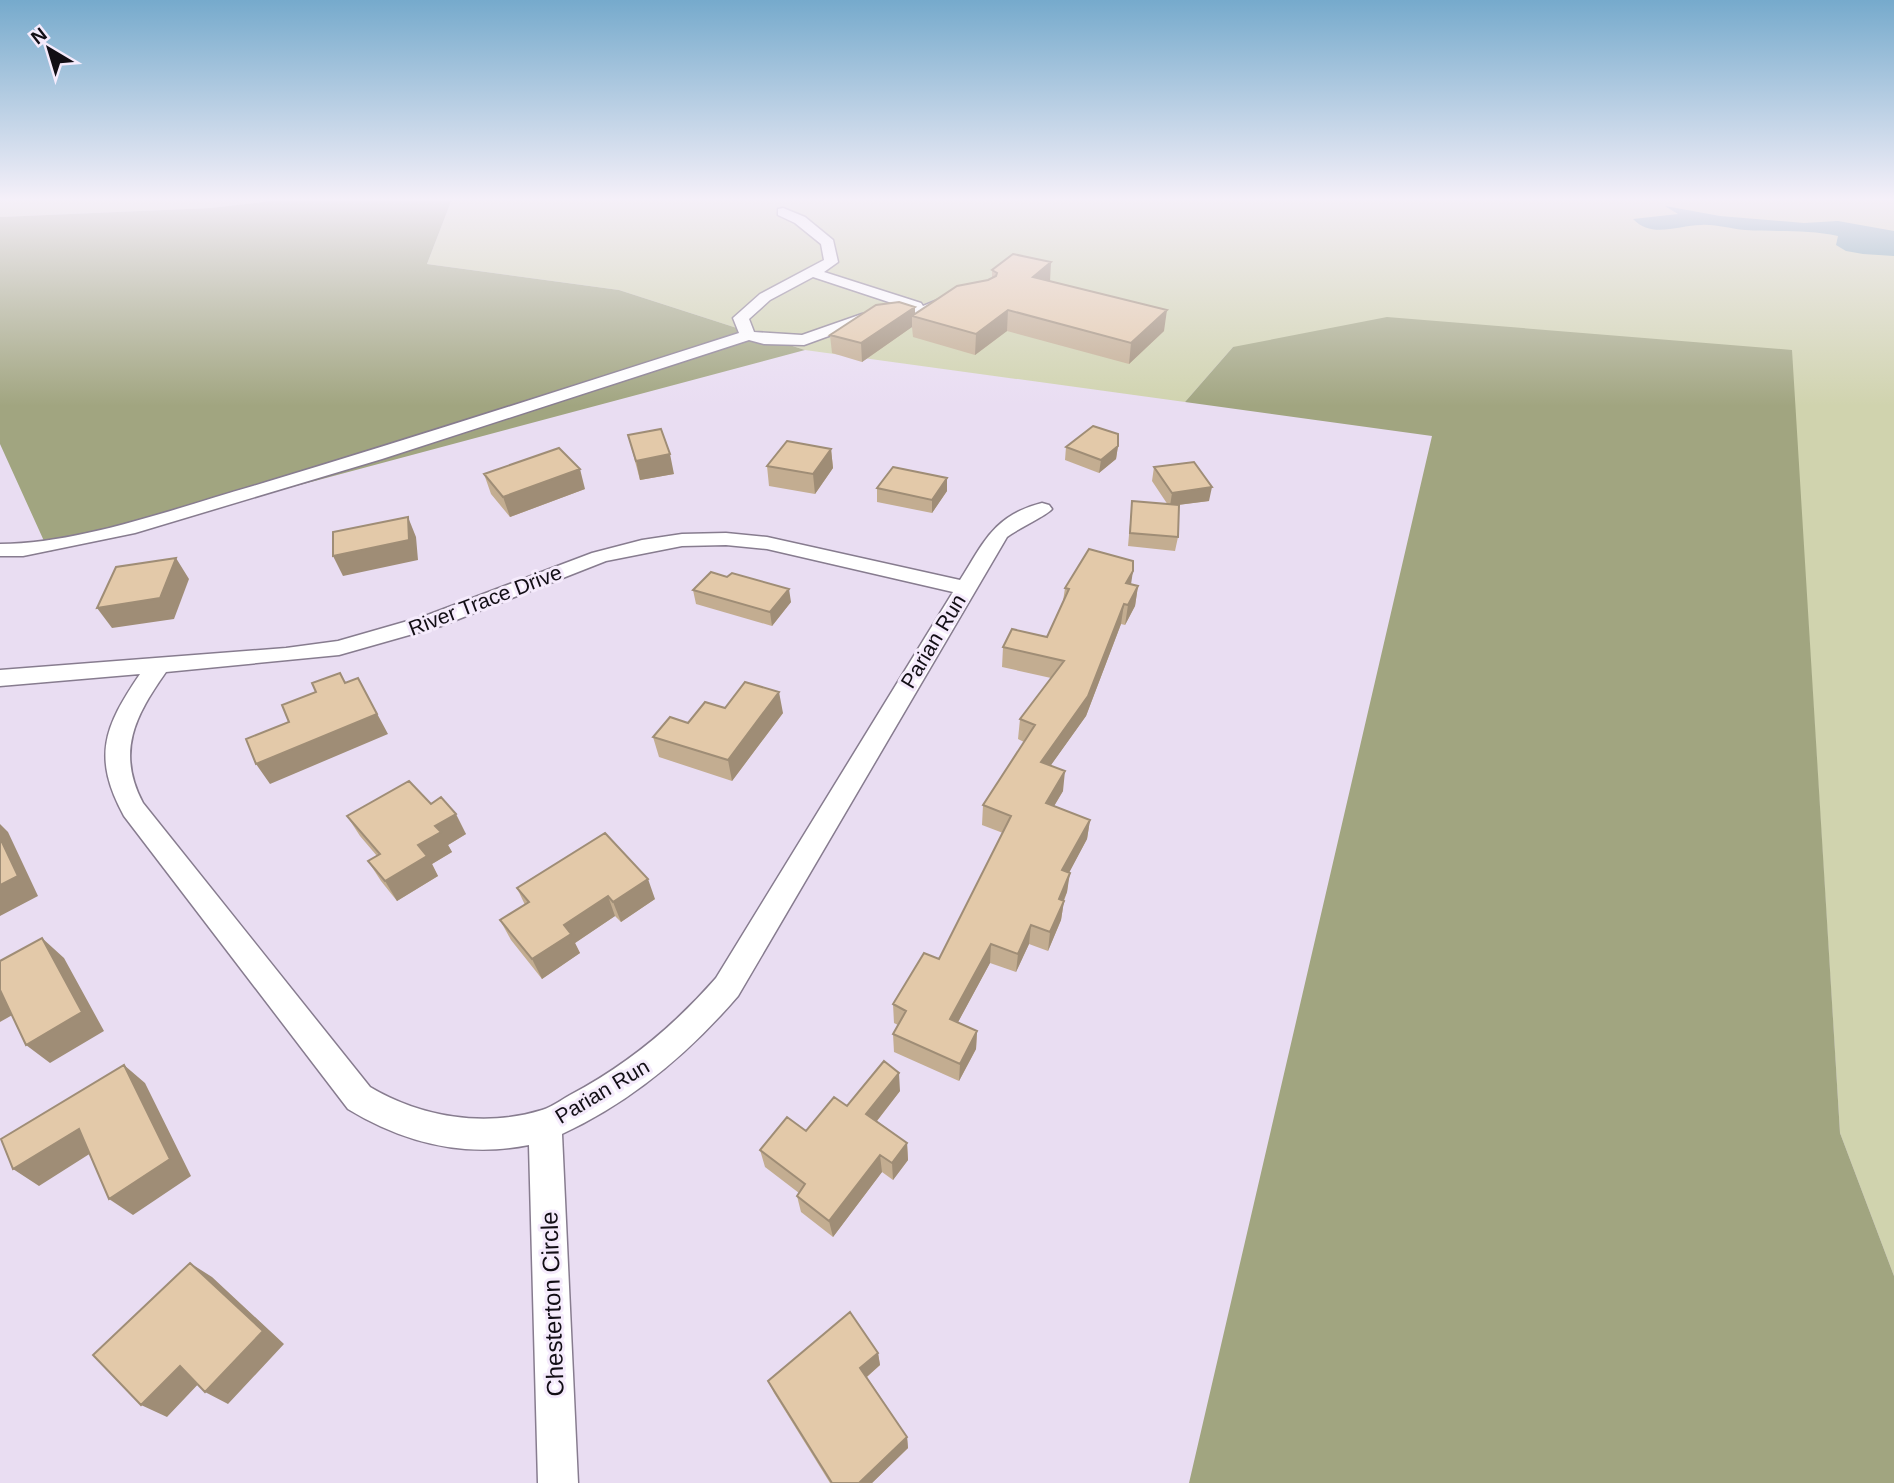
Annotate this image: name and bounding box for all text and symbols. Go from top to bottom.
north arrow [14,14,84,84]
text: N [27,23,51,48]
street label: River Trace Drive [405,560,565,640]
street label: Parian Run [896,590,970,692]
street label: Parian Run [551,1054,653,1128]
street label: Chesterton Circle [535,1211,569,1397]

